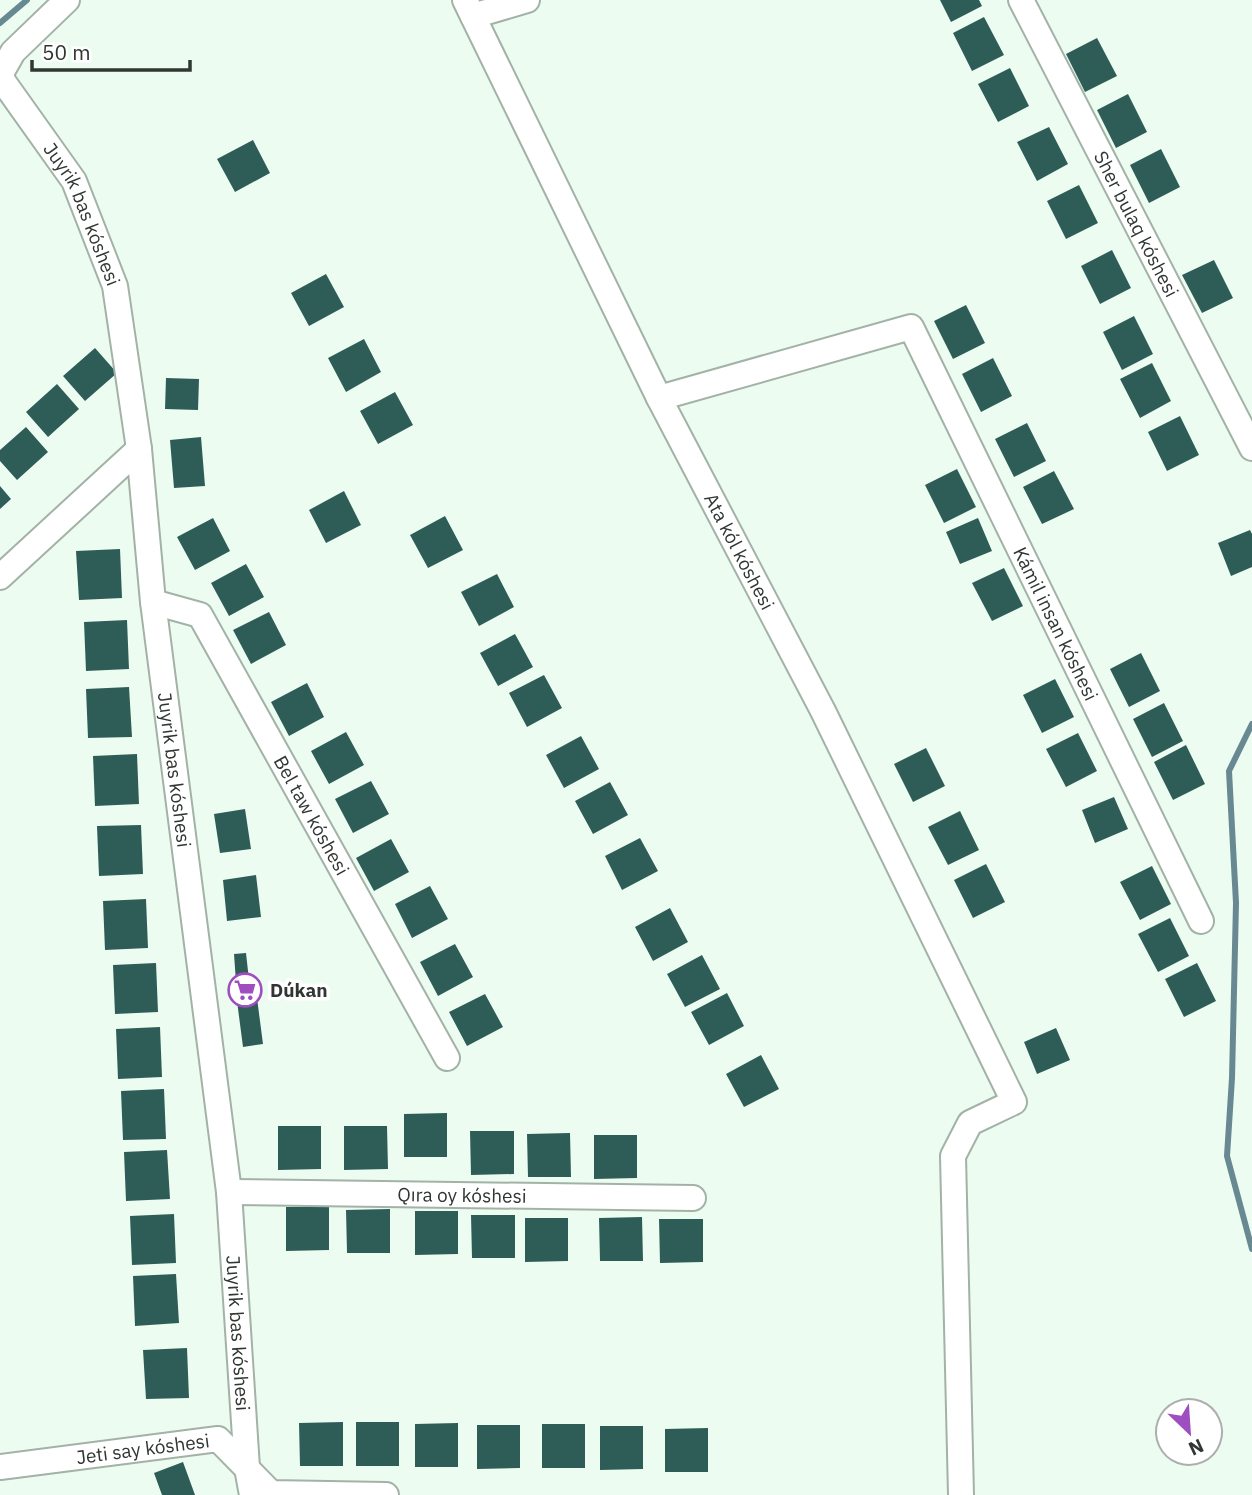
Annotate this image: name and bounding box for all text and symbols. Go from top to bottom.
scale bar [32,28,189,72]
text: 50 m [42,38,91,66]
street label: Juyrik bas kóshesi [38,138,126,289]
street label: Sher bulaq kóshesi [1089,147,1184,301]
street label: Ata kól kóshesi [699,489,780,614]
street label: Kámil insan kóshesi [1008,543,1104,704]
street label: Juyrik bas kóshesi [153,691,196,849]
street label: Bel taw kóshesi [269,751,355,879]
supermarket icon: Dúkan [226,971,264,1009]
place label: Dúkan [270,978,328,1002]
street label: Qıra oy kóshesi [397,1182,527,1208]
street label: Juyrik bas kóshesi [221,1254,255,1412]
north arrow [1154,1397,1224,1467]
street label: Jeti say kóshesi [75,1428,211,1469]
text: N [1185,1434,1207,1461]

